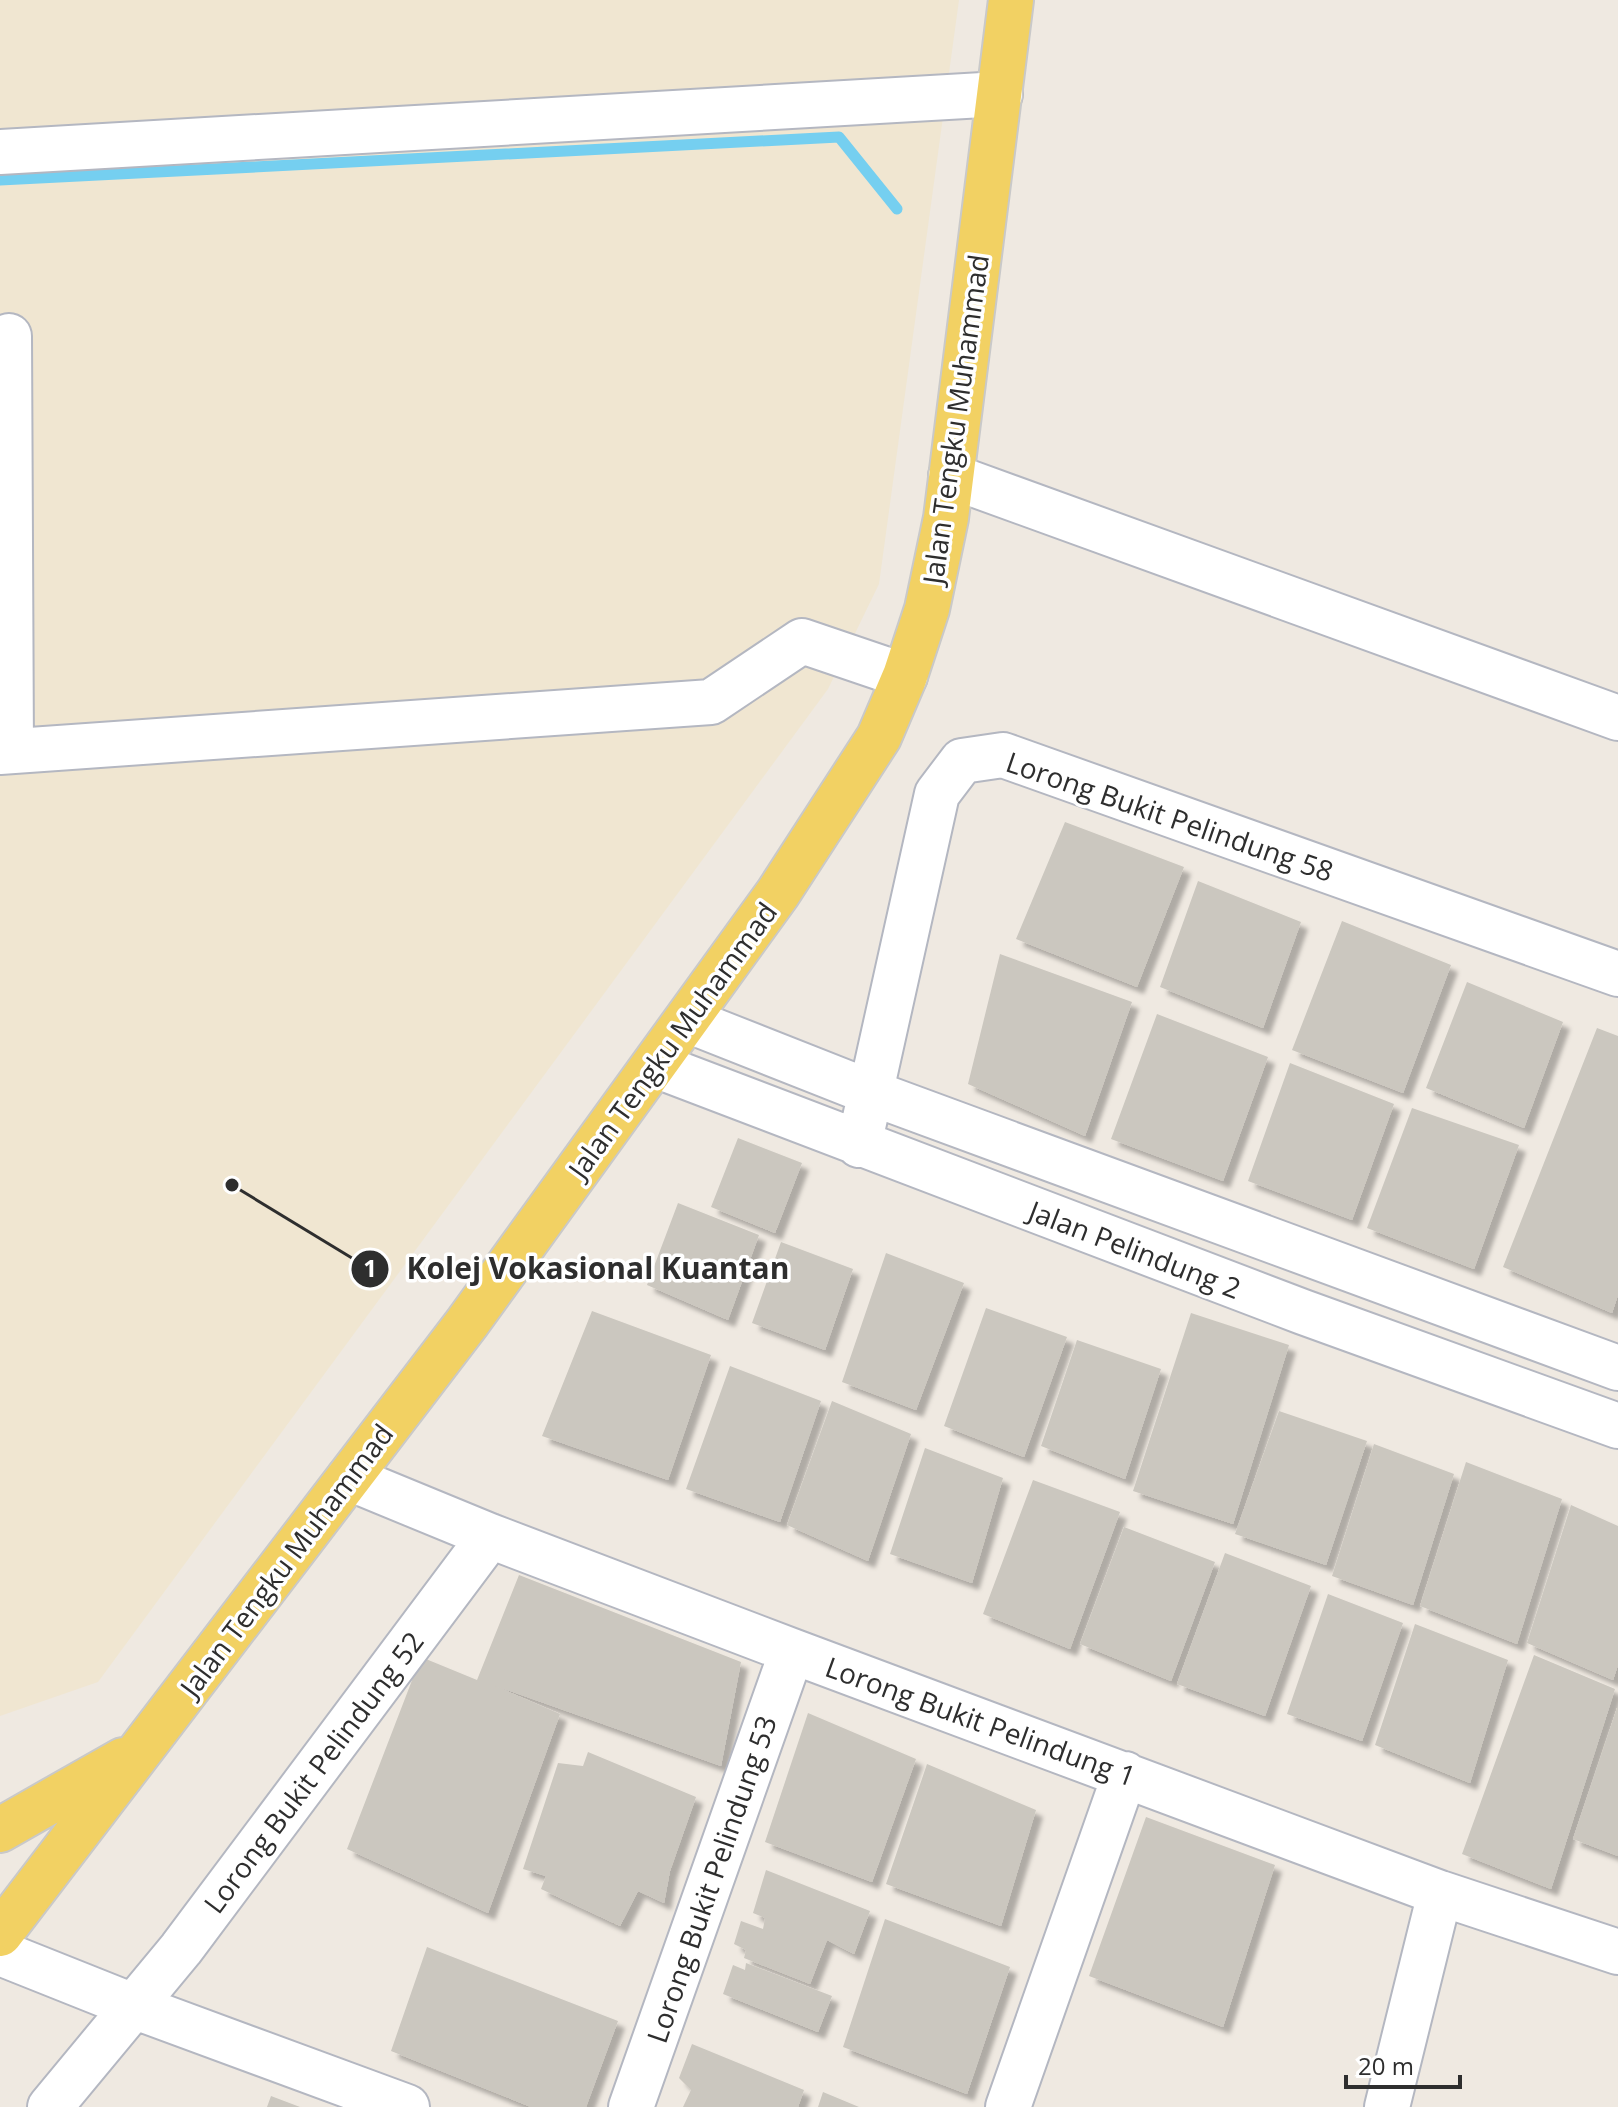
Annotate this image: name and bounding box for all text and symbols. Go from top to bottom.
street label: Jalan Tengku Muhammad [913,252,997,589]
street label: Lorong Bukit Pelindung 58 [1001,742,1339,890]
street label: Jalan Tengku Muhammad [557,894,785,1188]
street label: Jalan Pelindung 2 [1021,1190,1246,1307]
callout: Kolej Vokasional Kuantan [350,1242,805,1296]
text: Kolej Vokasional Kuantan [407,1247,789,1288]
text: 1 [363,1251,377,1284]
street label: Jalan Tengku Muhammad [169,1416,401,1707]
street label: Lorong Bukit Pelindung 52 [194,1623,432,1921]
street label: Lorong Bukit Pelindung 1 [821,1647,1141,1795]
street label: Lorong Bukit Pelindung 53 [637,1710,785,2048]
scale bar [1346,2039,1460,2089]
text: 20 m [1358,2049,1414,2082]

